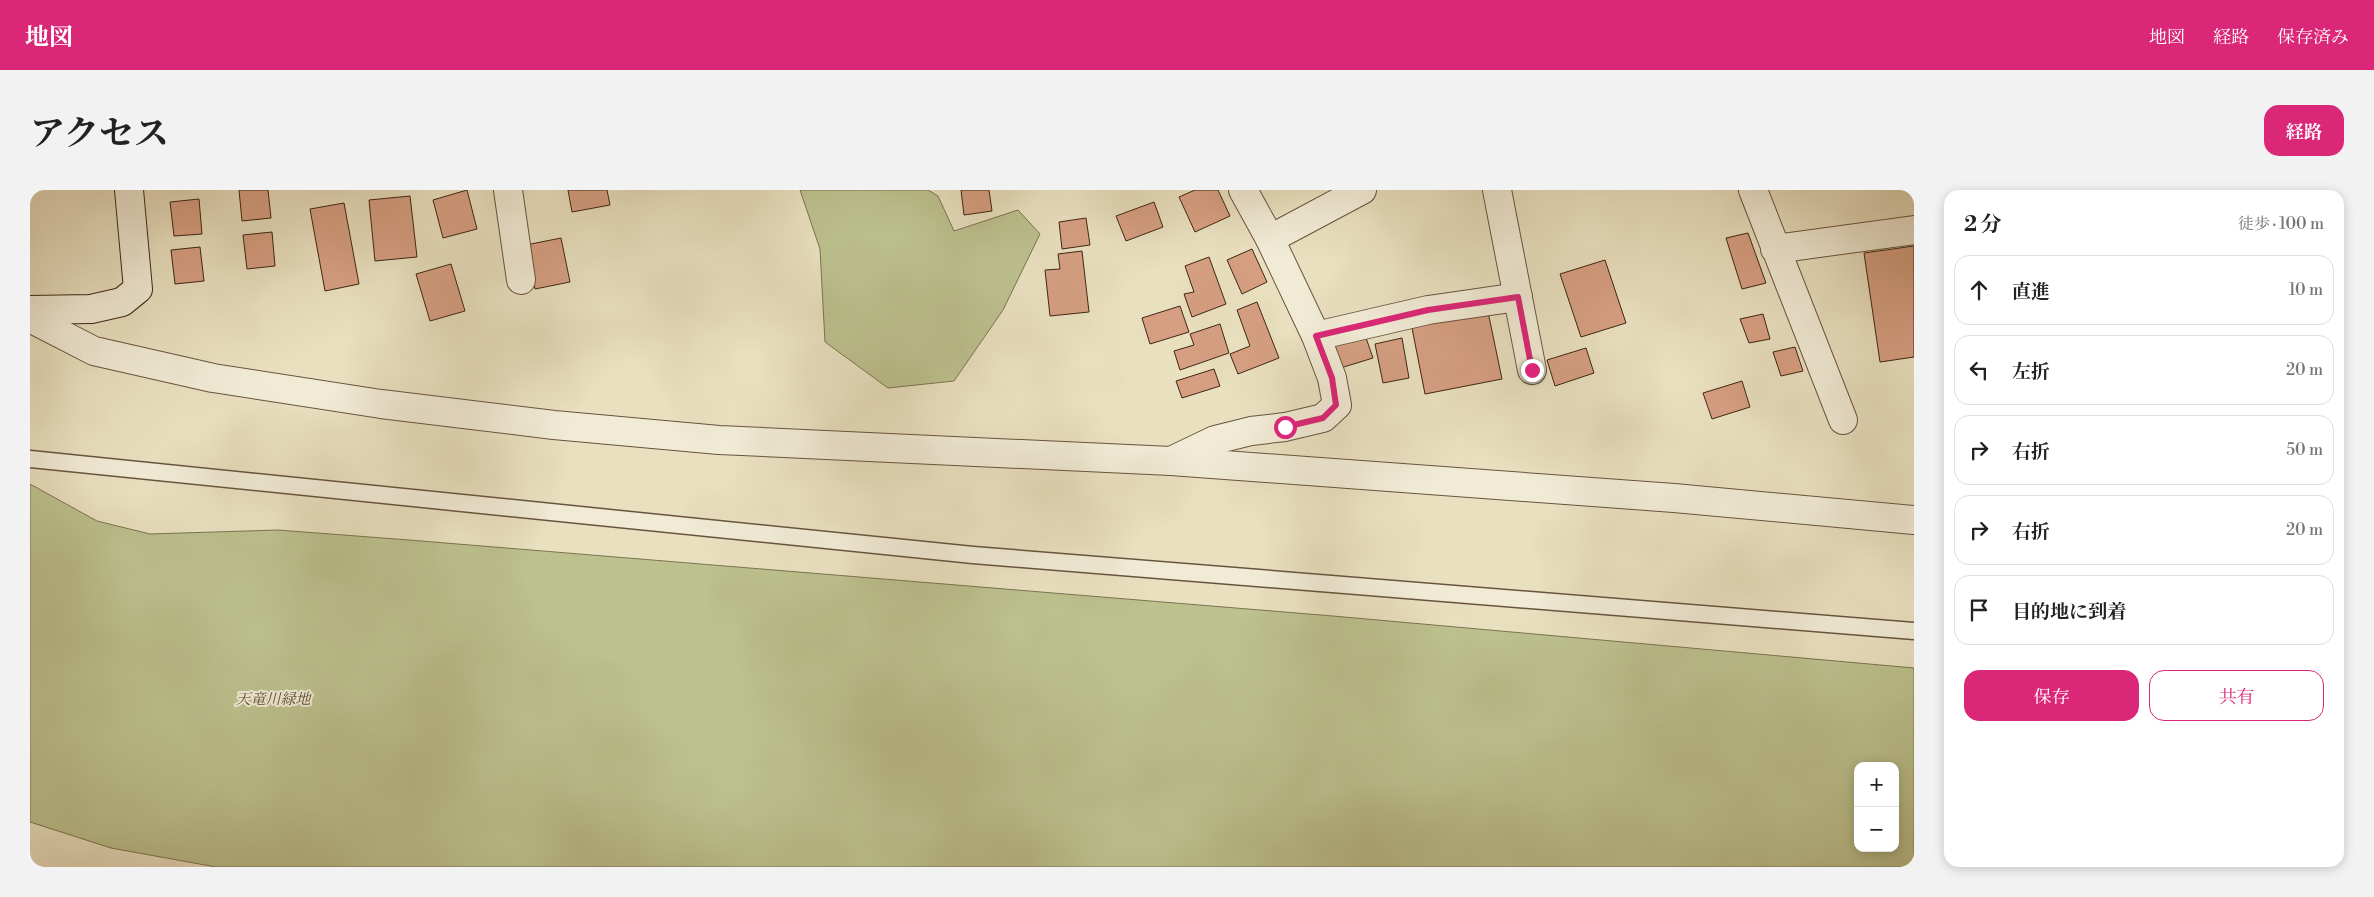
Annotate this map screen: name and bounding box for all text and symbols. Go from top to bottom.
text: 地図 [25,23,73,53]
text: 地図 [2149,26,2185,49]
text: 経路 [2213,26,2249,49]
text: 保存済み [2277,26,2349,49]
button: 経路 [2264,105,2344,156]
text: アクセス [30,113,169,156]
text: 2 分 [1964,212,2002,238]
text: 徒歩 · 100 m [2238,214,2324,234]
icon: ahead [1965,276,1993,304]
text: 直進 [2012,280,2050,304]
text: 10 m [2289,280,2323,300]
icon: left [1965,356,1993,384]
route end [1521,359,1544,382]
text: 左折 [2012,360,2050,384]
text: 20 m [2286,360,2323,380]
route start [1274,416,1297,439]
icon: right [1965,436,1993,464]
text: 右折 [2012,440,2050,464]
text: 50 m [2286,440,2323,460]
icon: right [1965,516,1993,544]
text: 右折 [2012,520,2050,544]
text: 20 m [2286,520,2323,540]
icon: arrive [1965,596,1993,624]
text: 目的地に到着 [2012,600,2126,624]
button: 保存 [1964,670,2139,721]
button: 共有 [2149,670,2324,721]
park label: 天竜川緑地 [235,690,312,709]
map controls [1854,762,1899,852]
button: + [1854,762,1899,807]
button: − [1854,807,1899,852]

